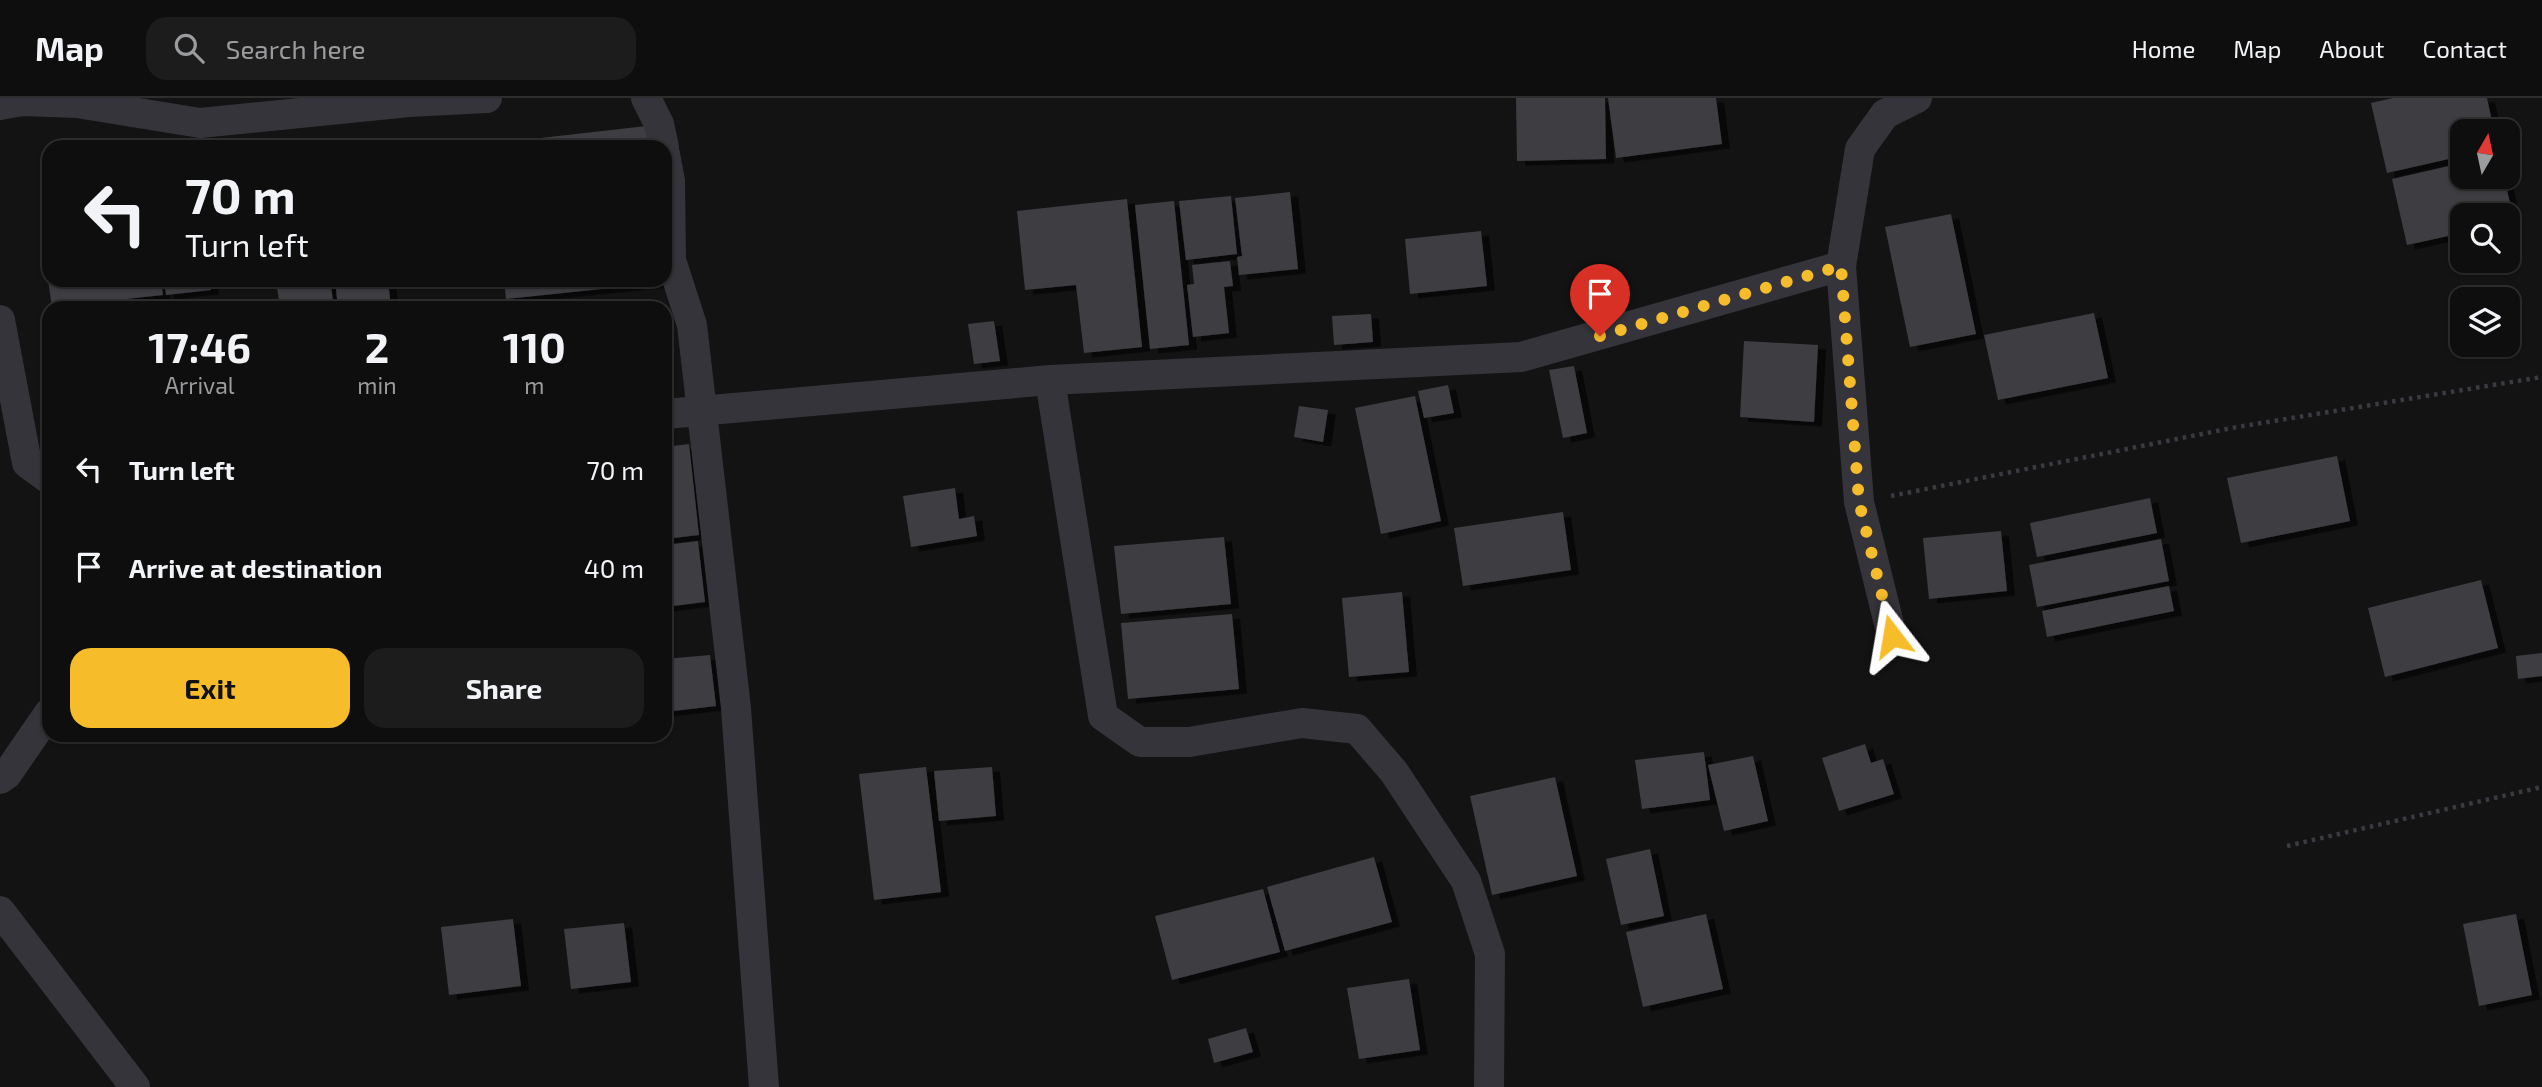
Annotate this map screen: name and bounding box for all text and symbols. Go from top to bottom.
search box [146,17,636,80]
text: Map [35,28,104,68]
icon: search [170,29,208,67]
text: Search here [226,33,365,64]
text: Home [2132,34,2195,63]
text: Map [2233,34,2281,63]
text: About [2319,34,2385,63]
text: Contact [2423,34,2507,63]
north arrow [2450,119,2520,189]
map controls [2450,119,2520,357]
text: 70 m [185,165,296,224]
icon: left [70,168,161,259]
button: search [2450,203,2520,273]
text: Turn left [185,225,309,263]
pin [1570,264,1630,336]
icon: arrive [1581,275,1619,313]
button: layers [2450,287,2520,357]
text: 17:46 [148,321,251,371]
text: 2 [365,321,389,371]
text: 110 [503,321,566,371]
text: Arrival [165,371,235,399]
text: min [357,371,397,399]
text: m [524,371,544,399]
icon: left [70,450,108,488]
text: Turn left [129,454,235,485]
text: 70 m [586,454,644,485]
icon: arrive [70,548,108,586]
text: Arrive at destination [129,552,382,583]
text: 40 m [584,552,644,583]
position arrow [1855,599,1929,673]
button: Exit [70,648,350,728]
button: Share [364,648,644,728]

